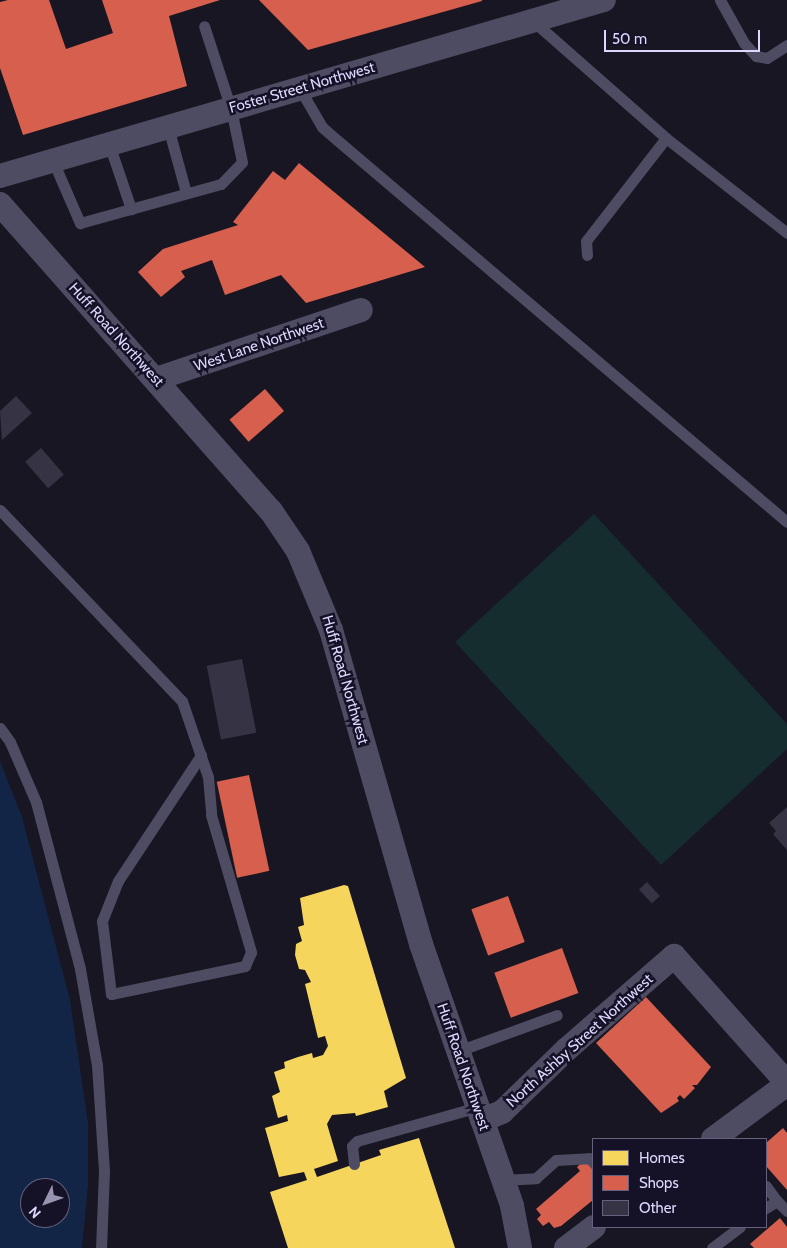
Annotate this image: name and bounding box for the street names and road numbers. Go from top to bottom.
street label: Foster Street Northwest [227,59,377,117]
street label: Huff Road Northwest [65,279,167,391]
street label: West Lane Northwest [192,314,326,376]
street label: Huff Road Northwest [318,613,372,747]
street label: North Ashby Street Northwest [503,971,657,1111]
street label: Huff Road Northwest [433,1001,493,1133]

